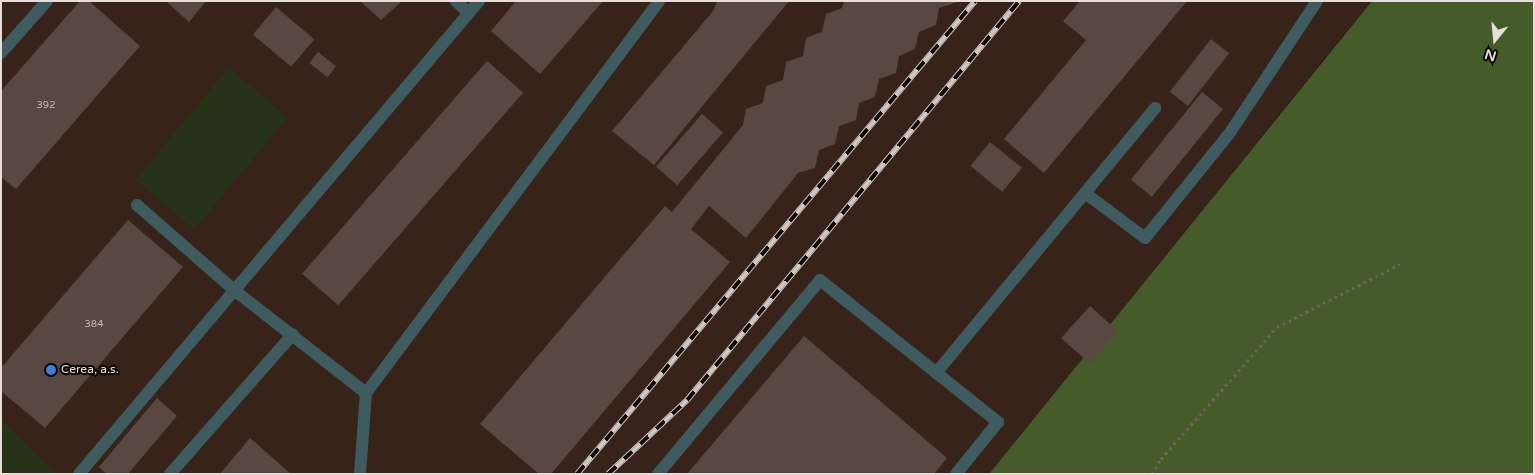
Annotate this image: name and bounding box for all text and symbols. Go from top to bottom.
north arrow [1470,15,1520,65]
text: N [1483,45,1498,65]
house number: 392 [37,100,55,112]
house number: 384 [85,319,103,331]
place label: Cerea, a.s. [61,363,119,377]
marker: Cerea, a.s. [45,364,57,376]

